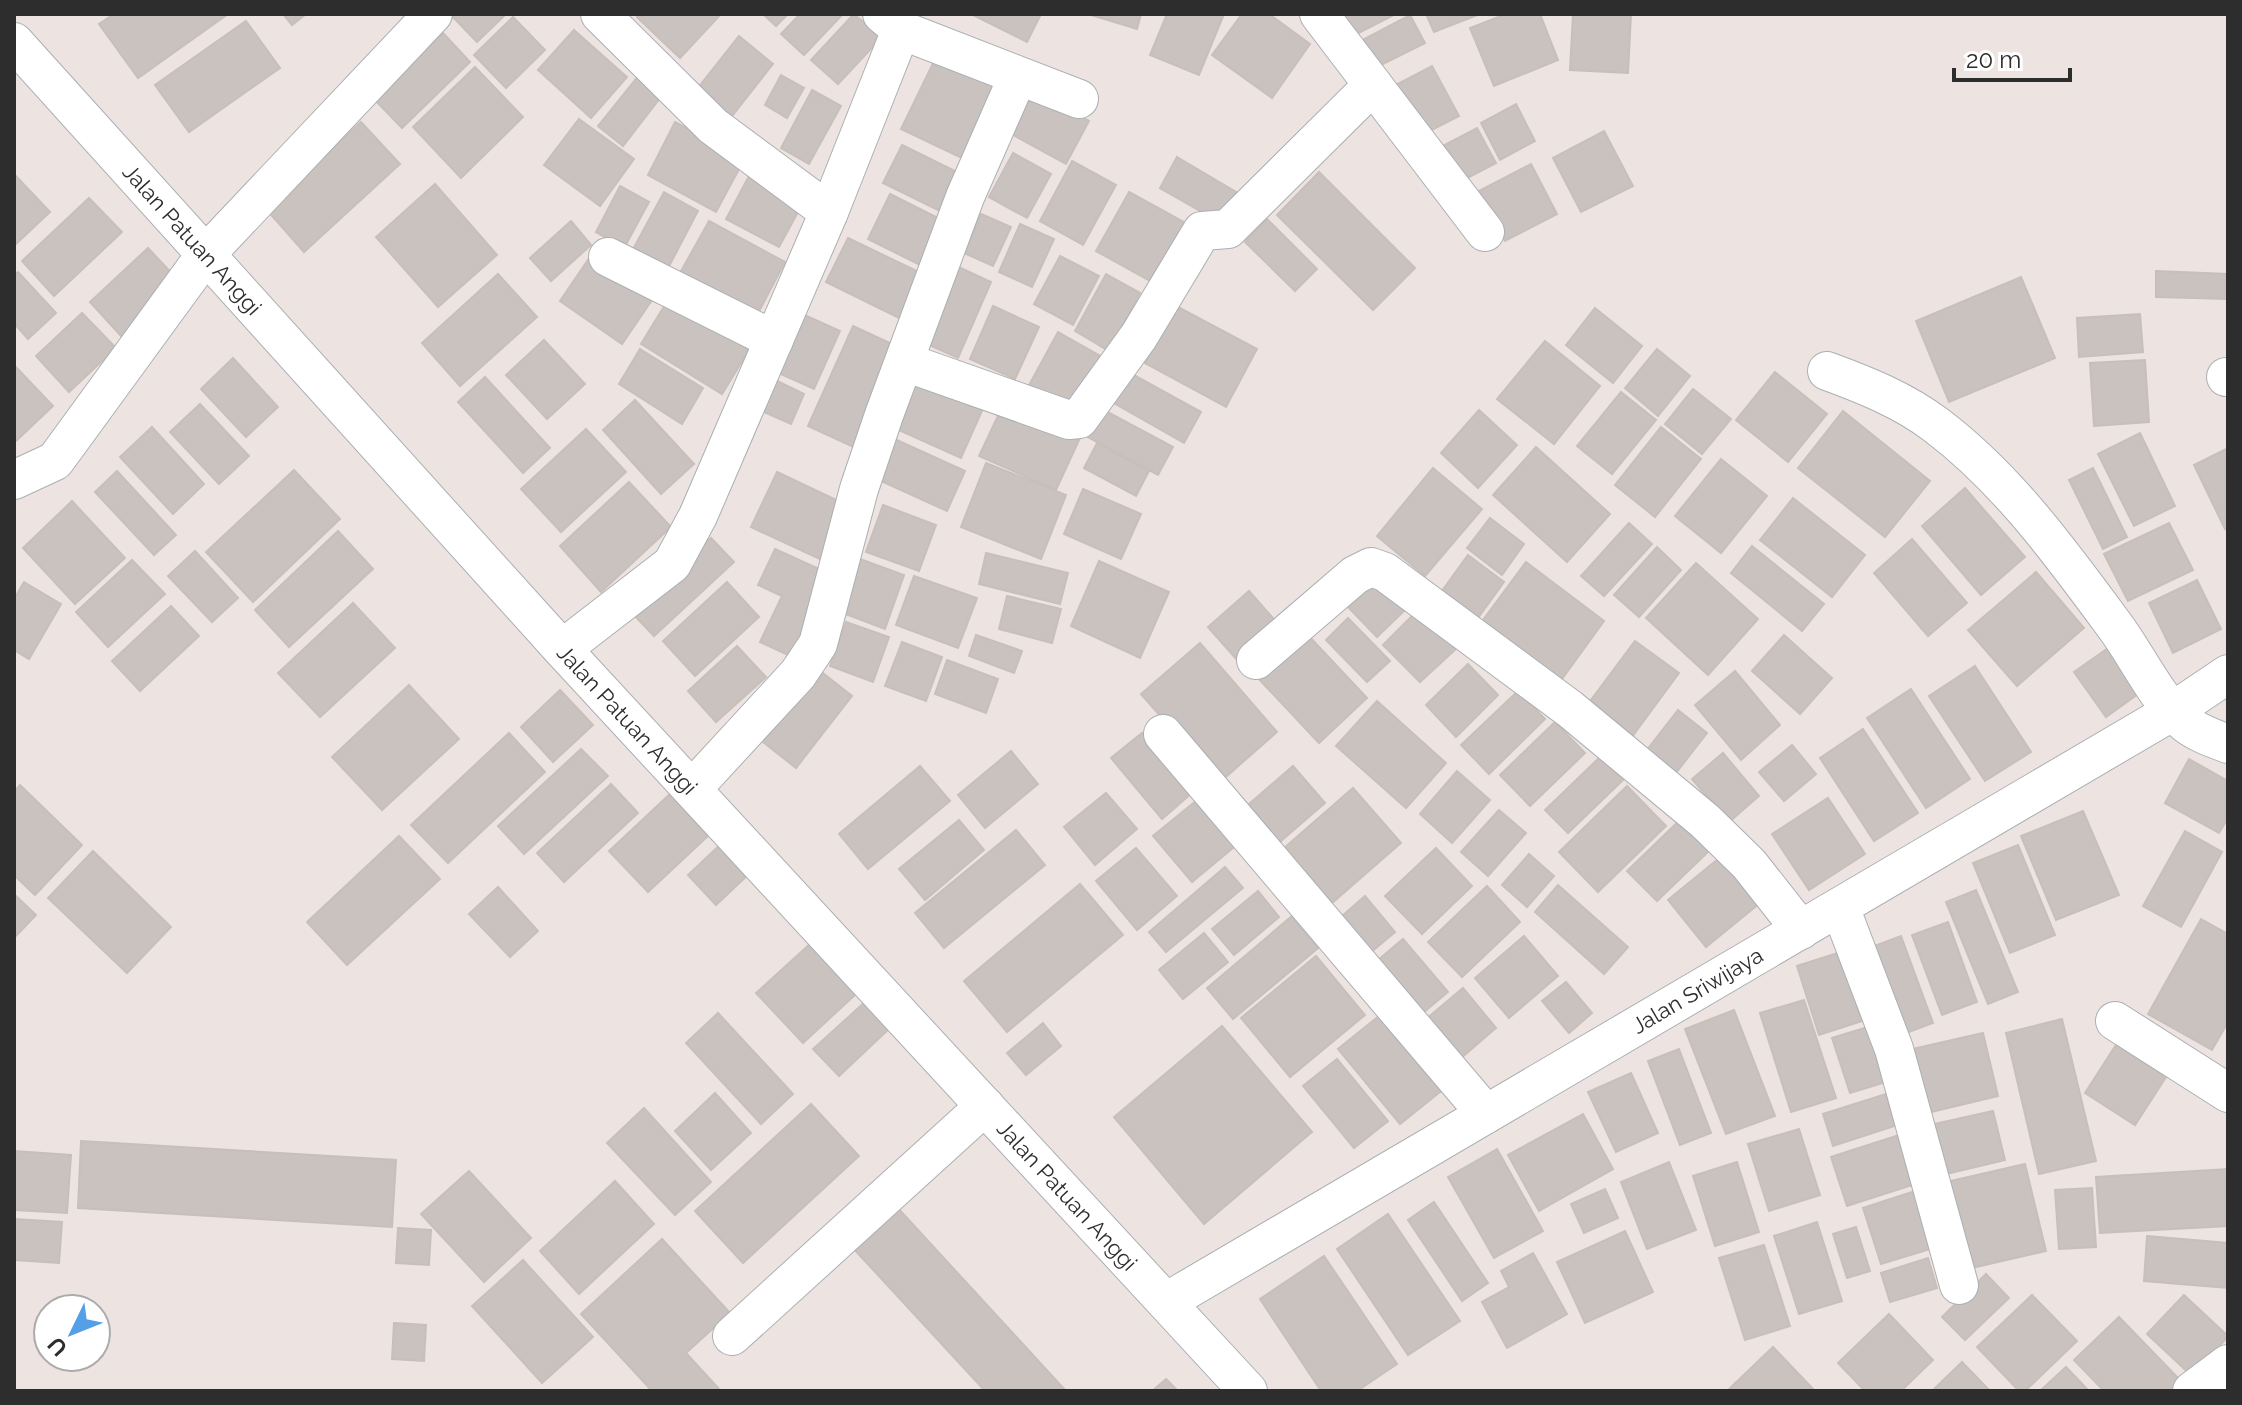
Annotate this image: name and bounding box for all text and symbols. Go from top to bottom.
scale bar [1954,32,2070,82]
text: 20 m [1966,45,2021,74]
street label: Jalan Patuan Anggi [118,159,267,320]
street label: Jalan Patuan Anggi [552,640,703,800]
street label: Jalan Sriwijaya [1627,942,1768,1039]
street label: Jalan Patuan Anggi [992,1115,1143,1276]
north arrow [32,1293,112,1373]
text: U [42,1332,73,1362]

